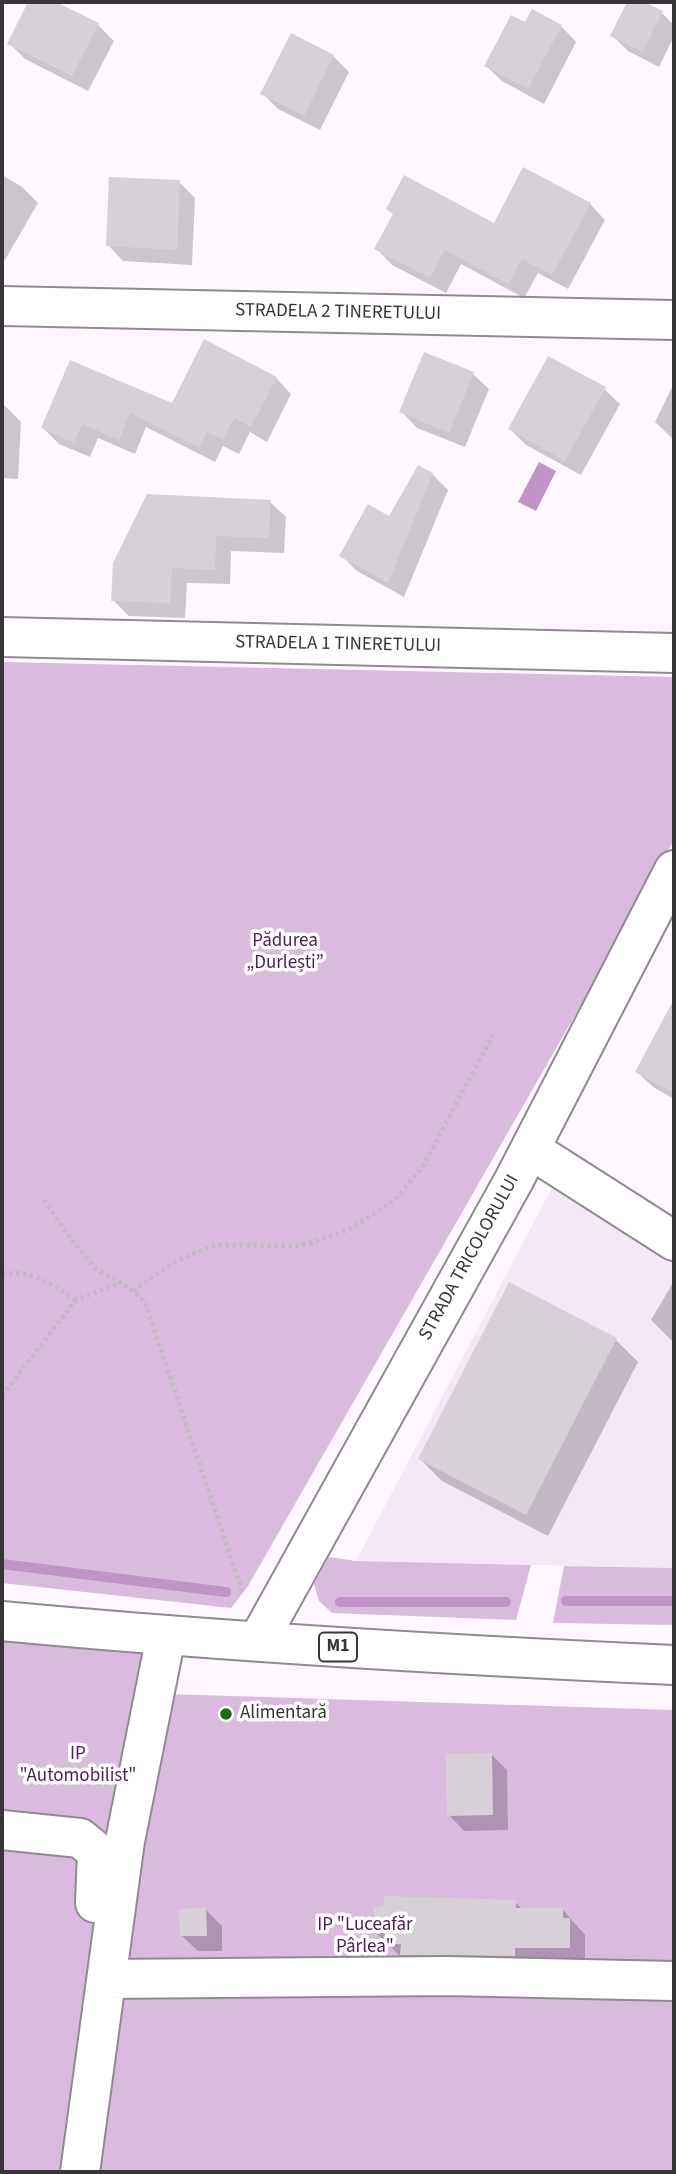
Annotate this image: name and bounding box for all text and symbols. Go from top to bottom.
street label: STRADELA 2 TINERETULUI [235,300,441,326]
street label: STRADELA 1 TINERETULUI [235,632,441,658]
park label: Pădurea „Durlești” [246,931,324,975]
street label: STRADA TRICOLORULUI [415,1171,525,1345]
road number: M1 [319,1632,357,1662]
place label: Alimentară [240,1703,327,1725]
marker: Alimentară [218,1706,234,1722]
park label: IP "Automobilist" [20,1744,136,1788]
park label: IP "Luceafăr Pârlea" [317,1915,413,1959]

